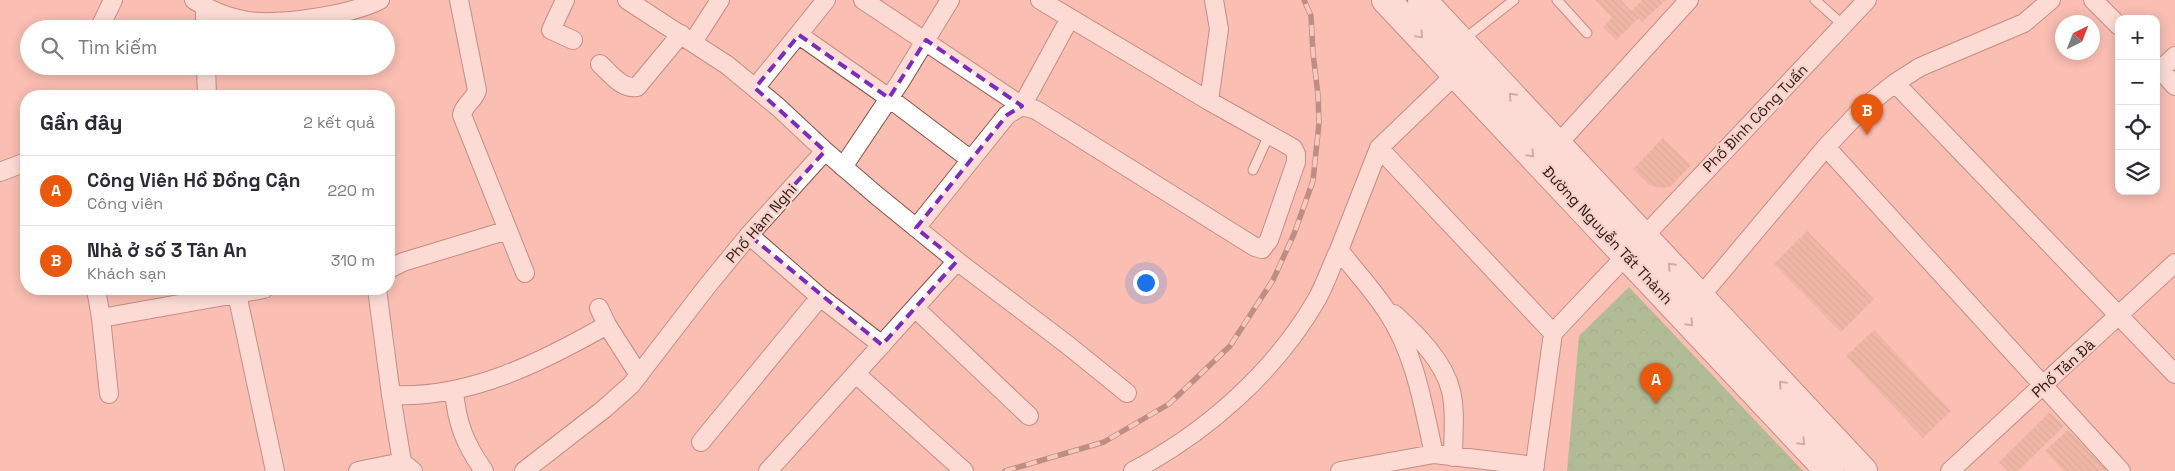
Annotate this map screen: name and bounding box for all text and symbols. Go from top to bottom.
north arrow [2055,15,2100,60]
map controls [2115,15,2160,195]
button: + [2115,15,2160,60]
search box [20,20,395,75]
one-way arrow [1414,30,1423,39]
icon: search [38,34,66,62]
text: Tìm kiếm [78,35,157,60]
street label: Phố Đinh Công Tuấn [1698,60,1812,176]
button: − [2115,60,2160,105]
one-way arrow [1509,92,1518,101]
pin: B [1851,94,1883,135]
button: locate [2115,105,2160,150]
text: Gần đây [40,109,123,136]
text: 2 kết quả [303,112,375,133]
one-way arrow [1525,148,1534,157]
button: layers [2115,150,2160,195]
street label: Đường Nguyễn Tất Thành [1539,162,1677,308]
text: Công Viên Hồ Đồng Cận [87,168,300,193]
street label: Phố Hàm Nghi [721,179,801,267]
text: A [51,180,61,201]
text: 220 m [328,180,375,201]
text: Công viên [87,193,163,214]
text: Nhà ở số 3 Tân An [87,238,247,263]
text: B [51,250,61,271]
text: 310 m [331,250,375,271]
one-way arrow [1668,262,1677,271]
text: Khách sạn [87,263,166,284]
your location [1133,270,1159,296]
one-way arrow [1685,318,1694,327]
street label: Phố Tản Đà [2027,334,2099,401]
pin: A [1640,363,1672,404]
one-way arrow [1779,381,1788,390]
one-way arrow [1796,436,1805,445]

